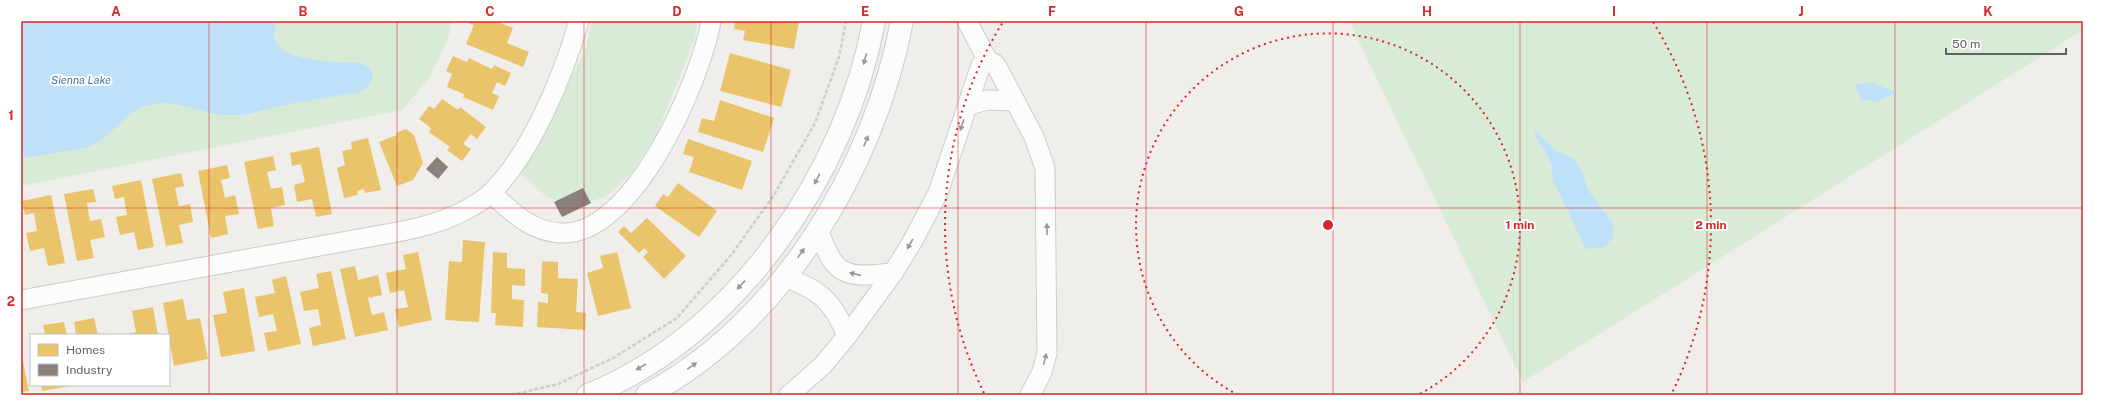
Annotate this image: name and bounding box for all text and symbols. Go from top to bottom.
text: A [111,4,121,19]
text: B [299,4,308,19]
text: C [485,4,495,19]
text: D [672,4,682,19]
text: E [861,4,869,19]
text: F [1048,4,1056,19]
text: G [1234,4,1244,19]
text: H [1422,4,1432,19]
text: I [1612,4,1616,19]
text: J [1798,4,1804,19]
text: K [1983,4,1993,19]
scale bar [1946,30,2066,56]
text: 50 m [1952,37,1980,51]
one-way arrow [862,53,868,65]
water label: Sienna Lake [51,74,111,86]
text: 1 [8,108,14,123]
one-way arrow [959,120,965,132]
one-way arrow [863,136,869,147]
one-way arrow [813,173,820,185]
centre of rings [1321,218,1335,232]
text: 1 min [1506,218,1534,232]
text: 2 min [1695,218,1727,232]
one-way arrow [1044,222,1050,235]
one-way arrow [907,238,914,250]
one-way arrow [797,248,805,259]
one-way arrow [848,270,861,276]
one-way arrow [737,280,746,290]
text: 2 [7,294,15,309]
legend [30,334,170,386]
text: Homes [66,343,105,357]
one-way arrow [1042,353,1048,365]
one-way arrow [686,362,697,370]
text: Industry [66,363,113,377]
one-way arrow [635,364,647,371]

